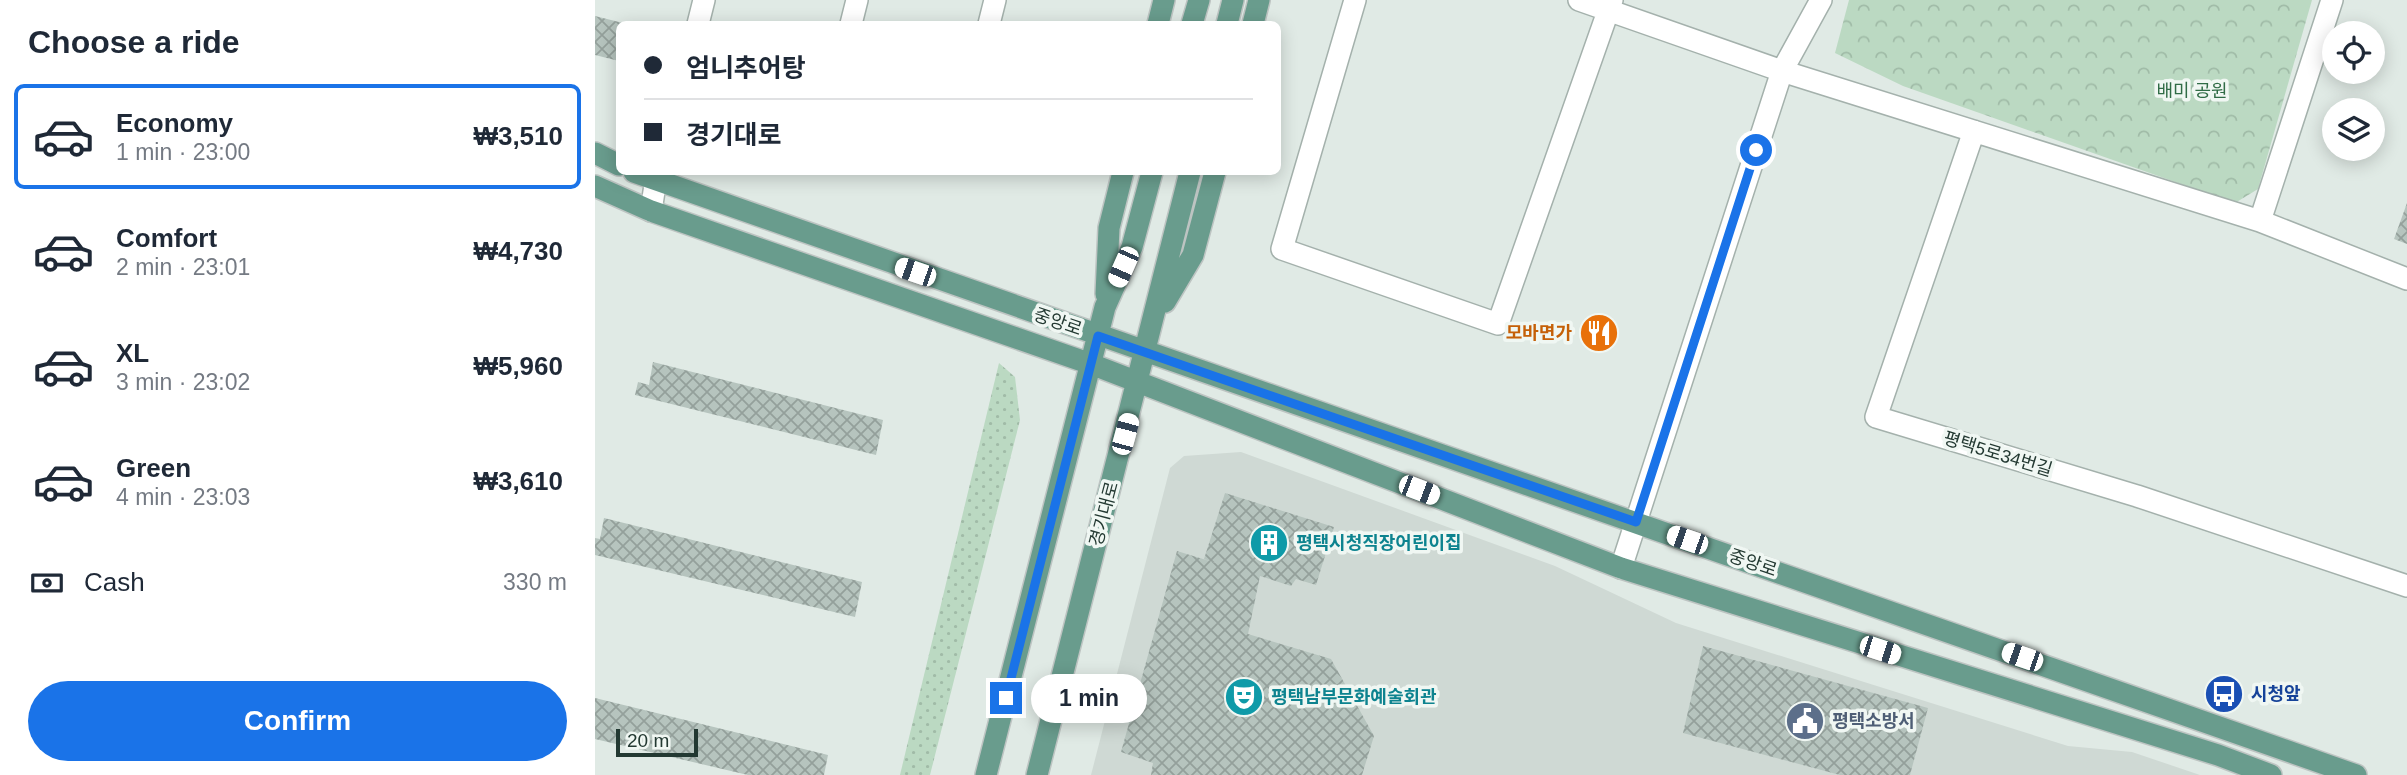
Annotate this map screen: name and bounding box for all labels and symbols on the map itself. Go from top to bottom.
park label: 배미 공원 [2156,81,2228,101]
route start [1740,134,1772,166]
car [1105,244,1142,290]
car [892,255,939,289]
street label: 중앙로 [1031,304,1085,340]
restaurant icon: 모바면가 [1578,312,1620,354]
place label: 모바면가 [1506,323,1572,343]
car [1110,411,1141,457]
street label: 평택5로34번길 [1941,428,2055,480]
car [1396,473,1443,507]
street label: 경기대로 [1086,479,1122,549]
building icon: 평택시청직장어린이집 [1248,522,1290,564]
car [1664,523,1711,557]
place label: 평택시청직장어린이집 [1296,533,1462,553]
street label: 중앙로 [1726,545,1780,581]
car [1857,634,1904,666]
car [1999,640,2046,674]
bus stop icon: 시청앞 [2203,673,2245,715]
callout: 1 min [1031,674,1146,722]
theatre icon: 평택남부문화예술회관 [1223,676,1265,718]
route end [990,682,1022,714]
place label: 시청앞 [2251,684,2301,704]
place label: 평택남부문화예술회관 [1271,687,1437,707]
public building icon: 평택소방서 [1784,700,1826,742]
place label: 평택소방서 [1832,711,1915,731]
scale bar [616,726,698,758]

